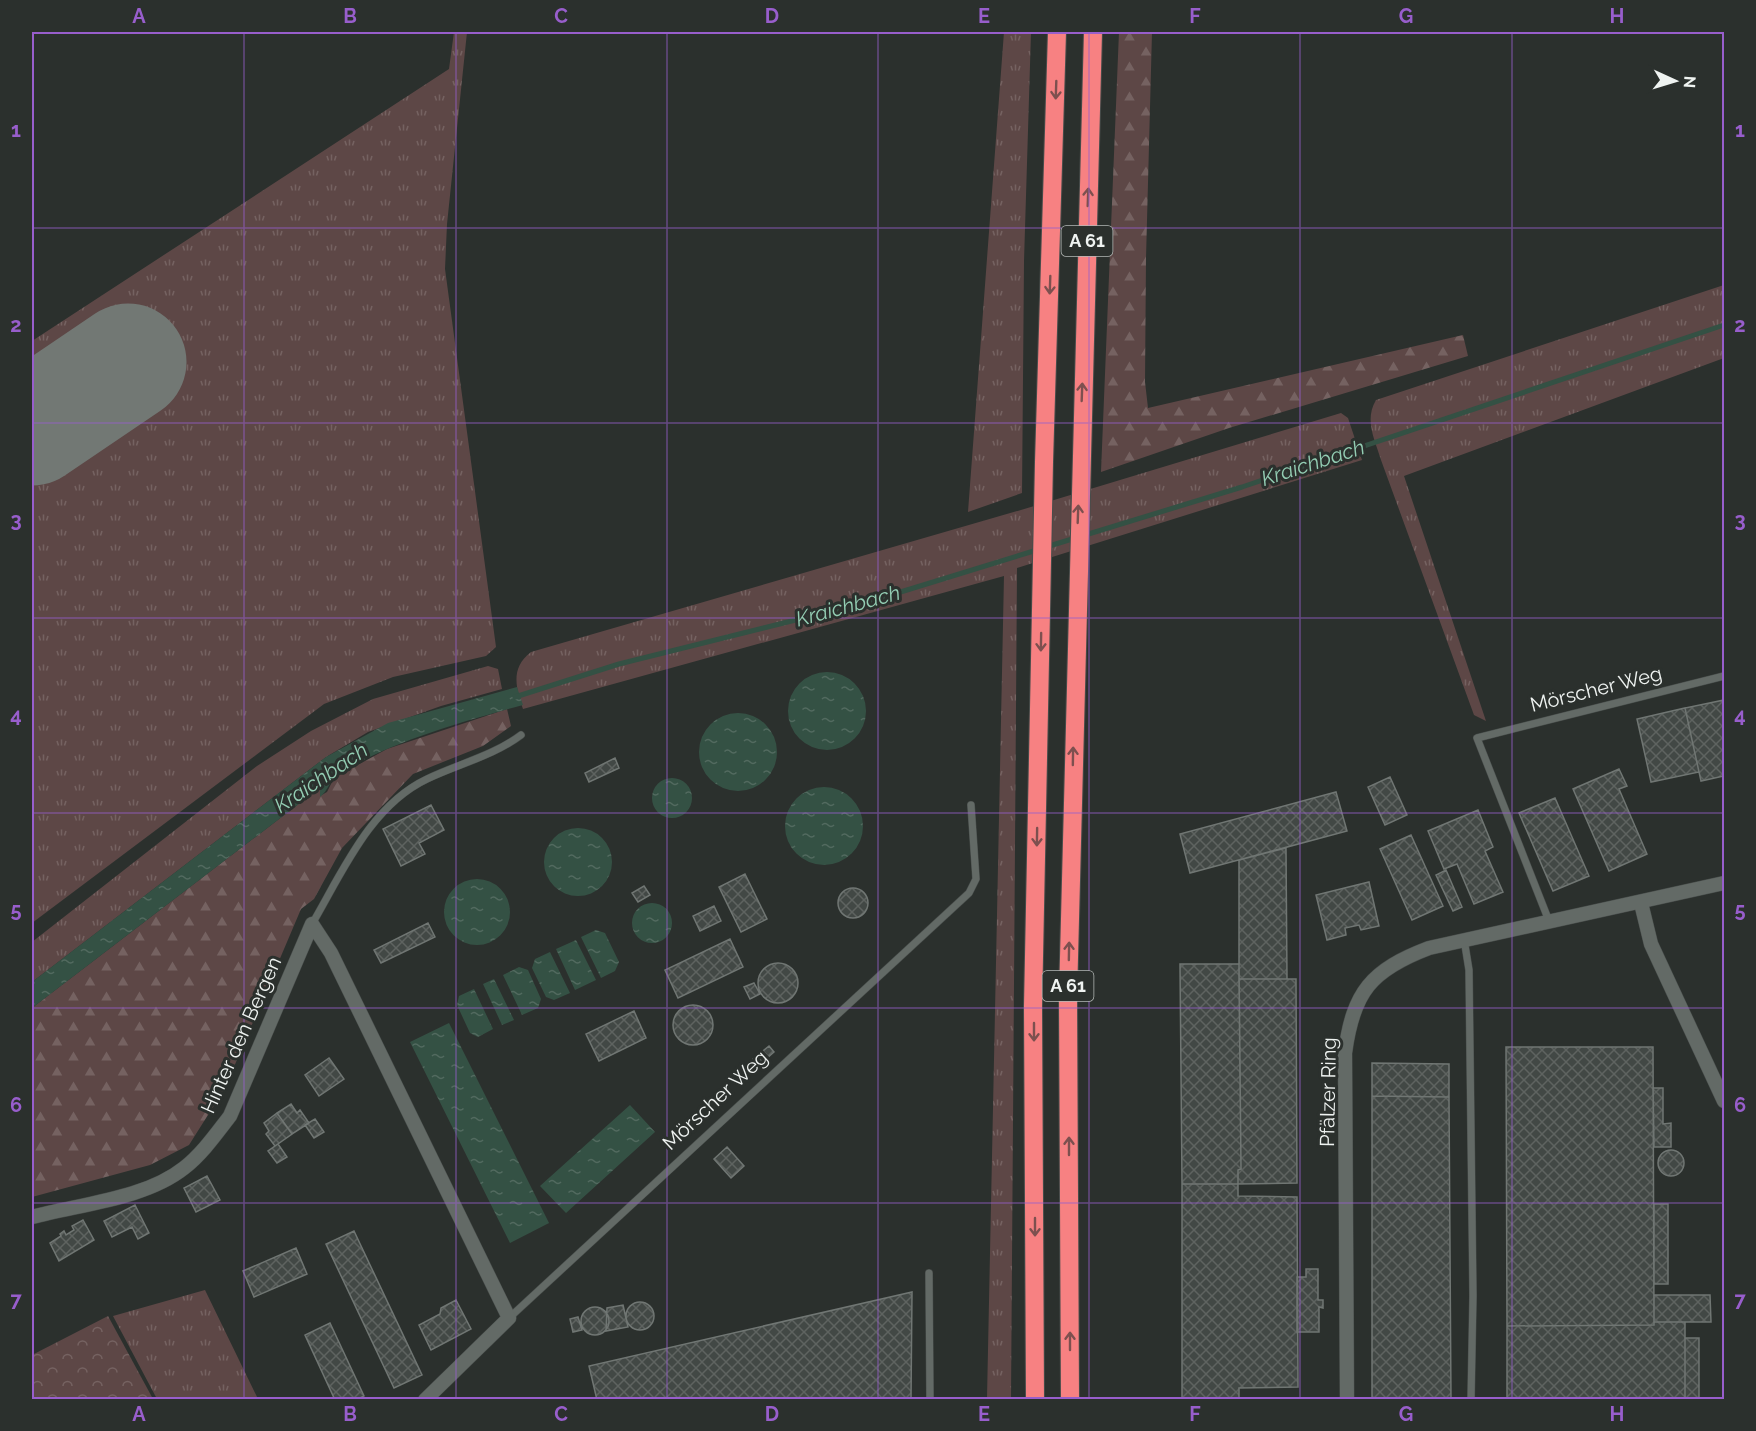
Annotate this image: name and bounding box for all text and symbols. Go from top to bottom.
text: A [132,4,146,28]
text: B [343,4,357,28]
text: C [554,4,568,28]
text: D [765,4,779,28]
text: E [978,4,990,28]
text: F [1189,4,1201,28]
text: G [1399,4,1413,28]
text: H [1610,4,1624,28]
north arrow [1645,51,1705,111]
text: N [1680,75,1699,89]
one-way arrow [1050,79,1061,99]
text: 1 [11,118,21,142]
text: 1 [1735,118,1745,142]
one-way arrow [1082,188,1094,208]
road number: A 61 [1062,226,1112,256]
one-way arrow [1044,274,1055,294]
text: 2 [10,313,22,337]
text: 2 [1734,313,1746,337]
one-way arrow [1076,383,1088,403]
water label: Kraichbach [1258,434,1368,491]
one-way arrow [1073,504,1084,524]
text: 3 [10,508,22,532]
text: 3 [1734,508,1746,532]
water label: Kraichbach [793,580,903,631]
one-way arrow [1035,631,1047,651]
street label: Mörscher Weg [1528,661,1664,717]
text: 4 [10,703,22,727]
text: 4 [1734,703,1746,727]
water label: Kraichbach [269,737,372,818]
one-way arrow [1067,747,1079,767]
one-way arrow [1031,826,1043,846]
text: 5 [10,898,22,922]
text: 5 [1734,898,1746,922]
one-way arrow [1063,942,1074,962]
street label: Hinter den Bergen [196,953,286,1117]
road number: A 61 [1042,971,1094,1001]
one-way arrow [1028,1021,1039,1041]
street label: Pfälzer Ring [1315,1037,1341,1147]
street label: Mörscher Weg [657,1045,773,1155]
text: 6 [10,1093,22,1117]
text: 6 [1734,1093,1746,1117]
one-way arrow [1063,1137,1074,1157]
one-way arrow [1029,1216,1040,1236]
text: 7 [10,1288,22,1312]
text: 7 [1734,1288,1746,1312]
one-way arrow [1064,1332,1076,1352]
text: A [132,1402,146,1426]
text: B [343,1402,357,1426]
text: C [554,1402,568,1426]
text: D [765,1402,779,1426]
text: E [978,1402,990,1426]
text: F [1189,1402,1201,1426]
text: G [1399,1402,1413,1426]
text: H [1610,1402,1624,1426]

